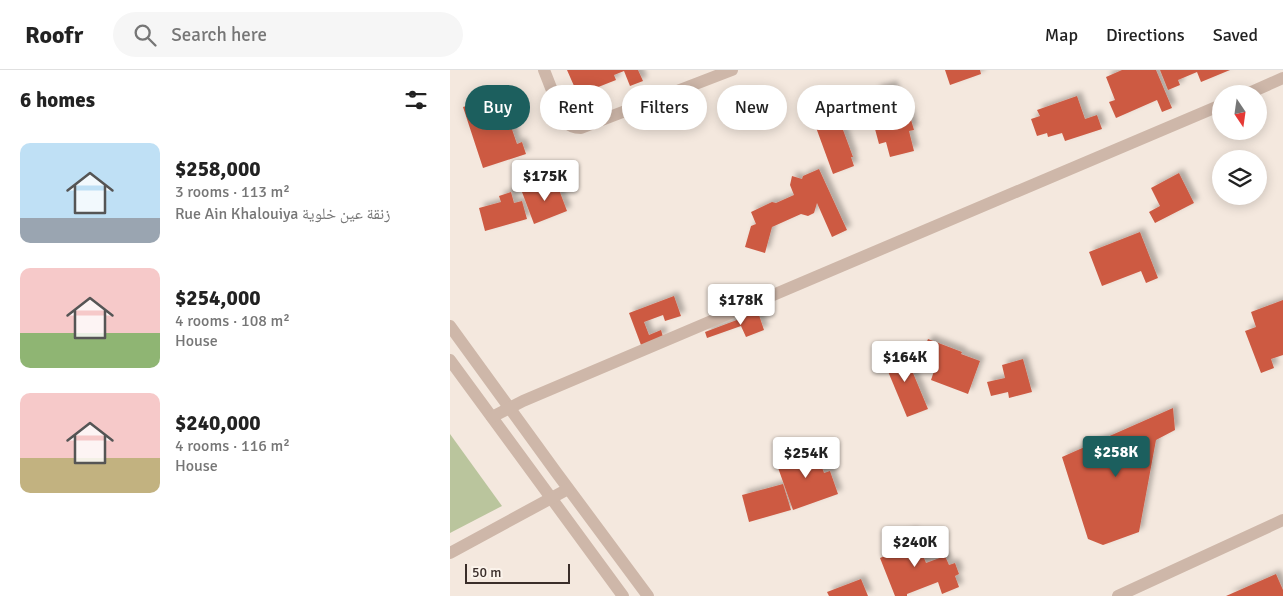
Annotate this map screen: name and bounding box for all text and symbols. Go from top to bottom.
search box [113,12,463,57]
text: Roofr [25,20,83,50]
icon: search [131,21,159,49]
text: Search here [171,23,267,47]
text: Map [1045,24,1078,46]
text: Directions [1106,24,1185,46]
text: Saved [1213,24,1258,46]
chip: Buy [465,85,530,130]
chip: Rent [540,85,612,130]
chip: Filters [622,85,707,130]
chip: New [717,85,787,130]
chip: Apartment [797,85,915,130]
north arrow [1212,85,1268,140]
map controls [1212,85,1267,205]
icon: filters [402,86,430,114]
text: 6 homes [20,87,95,113]
button: layers [1212,150,1267,205]
text: $258,000 [175,156,261,182]
pin: $175K [510,160,580,202]
icon: home [60,163,120,223]
text: $175K [523,166,567,186]
text: 3 rooms · 113 m² [175,182,290,202]
text: Rue Ain Khalouiya زنقة عين خلوية [175,204,390,224]
pin: $178K [706,284,776,326]
text: $254,000 [175,285,261,311]
icon: home [60,288,120,348]
text: $178K [719,290,763,310]
text: 4 rooms · 108 m² [175,311,290,331]
text: House [175,331,218,351]
pin: $164K [870,340,940,383]
text: $164K [883,347,927,367]
text: $240,000 [175,410,261,436]
icon: home [60,413,120,473]
text: 4 rooms · 116 m² [175,436,290,456]
pin: $254K [771,436,841,479]
pin: $258K [1081,436,1151,478]
text: $258K [1094,442,1138,462]
text: $254K [784,443,828,463]
text: House [175,456,218,476]
pin: $240K [880,526,950,568]
text: $240K [893,532,937,552]
scale bar [465,561,570,584]
text: 50 m [472,564,501,581]

